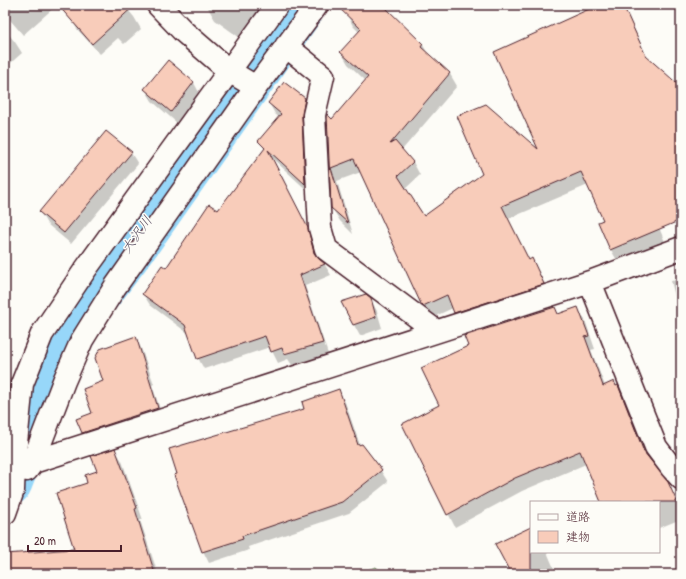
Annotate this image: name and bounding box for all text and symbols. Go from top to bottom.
water label: 大沢川 [116,211,156,257]
legend [530,501,660,553]
text: 道路 [566,508,590,525]
scale bar [28,527,121,553]
text: 建物 [566,528,590,545]
text: 20 m [34,532,56,549]

